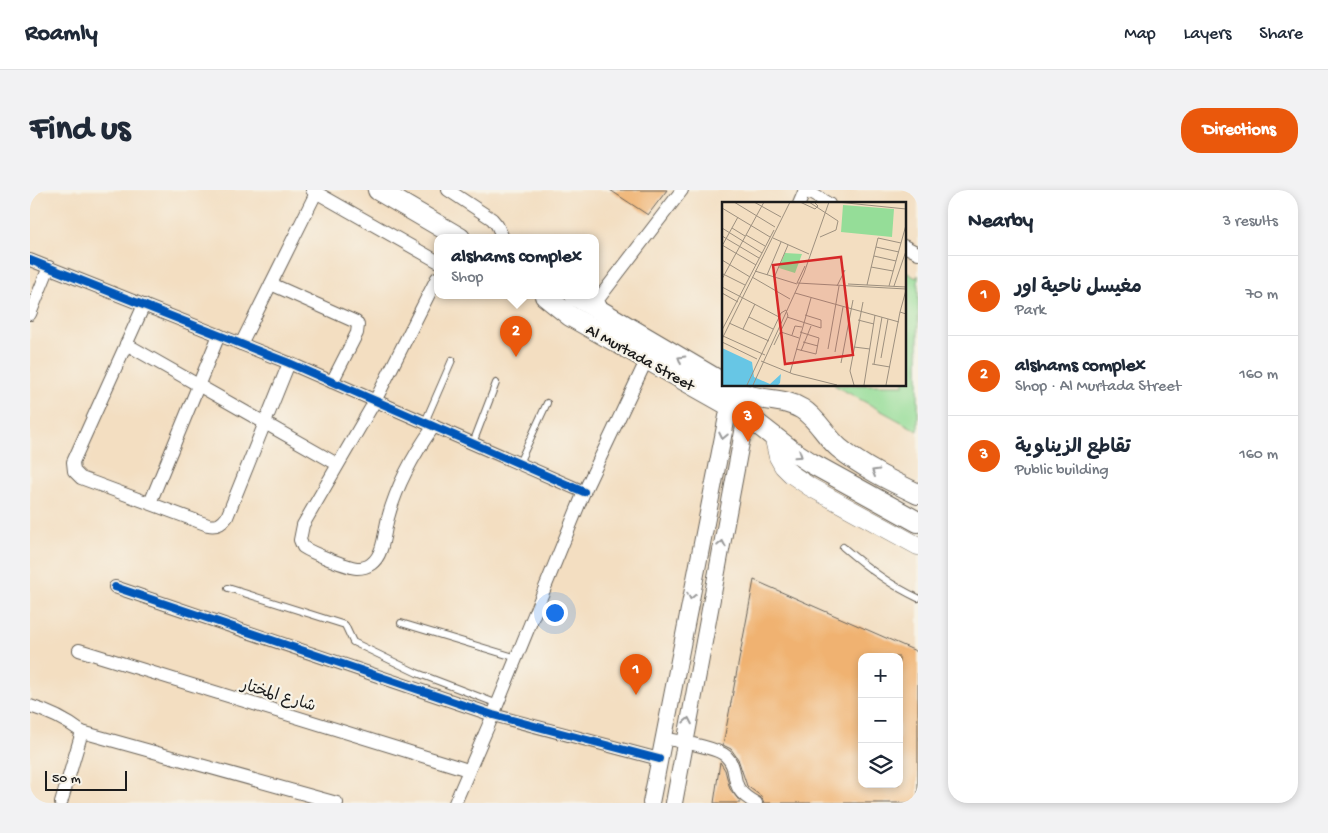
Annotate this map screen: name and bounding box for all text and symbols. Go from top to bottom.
text: Roamly [25,20,98,49]
text: Map [1124,24,1156,45]
text: Layers [1184,24,1231,45]
text: Share [1259,24,1303,45]
button: Directions [1181,108,1298,153]
text: Find us [30,110,130,151]
inset map [722,202,906,386]
text: Nearby [968,210,1033,235]
text: 3 results [1223,213,1278,232]
popup [434,234,599,299]
text: alshams complex [451,246,582,269]
text: Shop [451,269,483,288]
text: مغيسل ناحية اور [1015,277,1142,300]
text: 1 [981,286,987,305]
text: 70 m [1245,286,1278,305]
text: Park [1015,302,1046,321]
pin: 2 [500,316,532,357]
street label: Al Murtada Street [582,321,698,397]
one-way arrow [678,355,687,365]
text: alshams complex [1015,355,1146,378]
text: 2 [980,366,988,385]
text: 160 m [1239,366,1278,385]
text: Shop · Al Murtada Street [1015,378,1181,397]
pin: 3 [732,401,764,442]
one-way arrow [718,432,729,441]
text: تقاطع الزيناوية [1015,437,1130,460]
text: 3 [980,446,988,465]
text: 160 m [1239,446,1278,465]
one-way arrow [793,449,803,458]
text: Public building [1015,462,1109,481]
one-way arrow [871,468,880,478]
one-way arrow [716,539,726,548]
one-way arrow [686,591,697,600]
your location [542,600,568,626]
map controls [858,653,903,788]
button: + [858,653,903,698]
pin: 1 [620,654,652,695]
street label: شارع المختار [237,676,318,718]
button: − [858,698,903,743]
one-way arrow [683,716,693,725]
button: layers [858,743,903,788]
scale bar [45,768,128,791]
text: 50 m [52,771,81,788]

